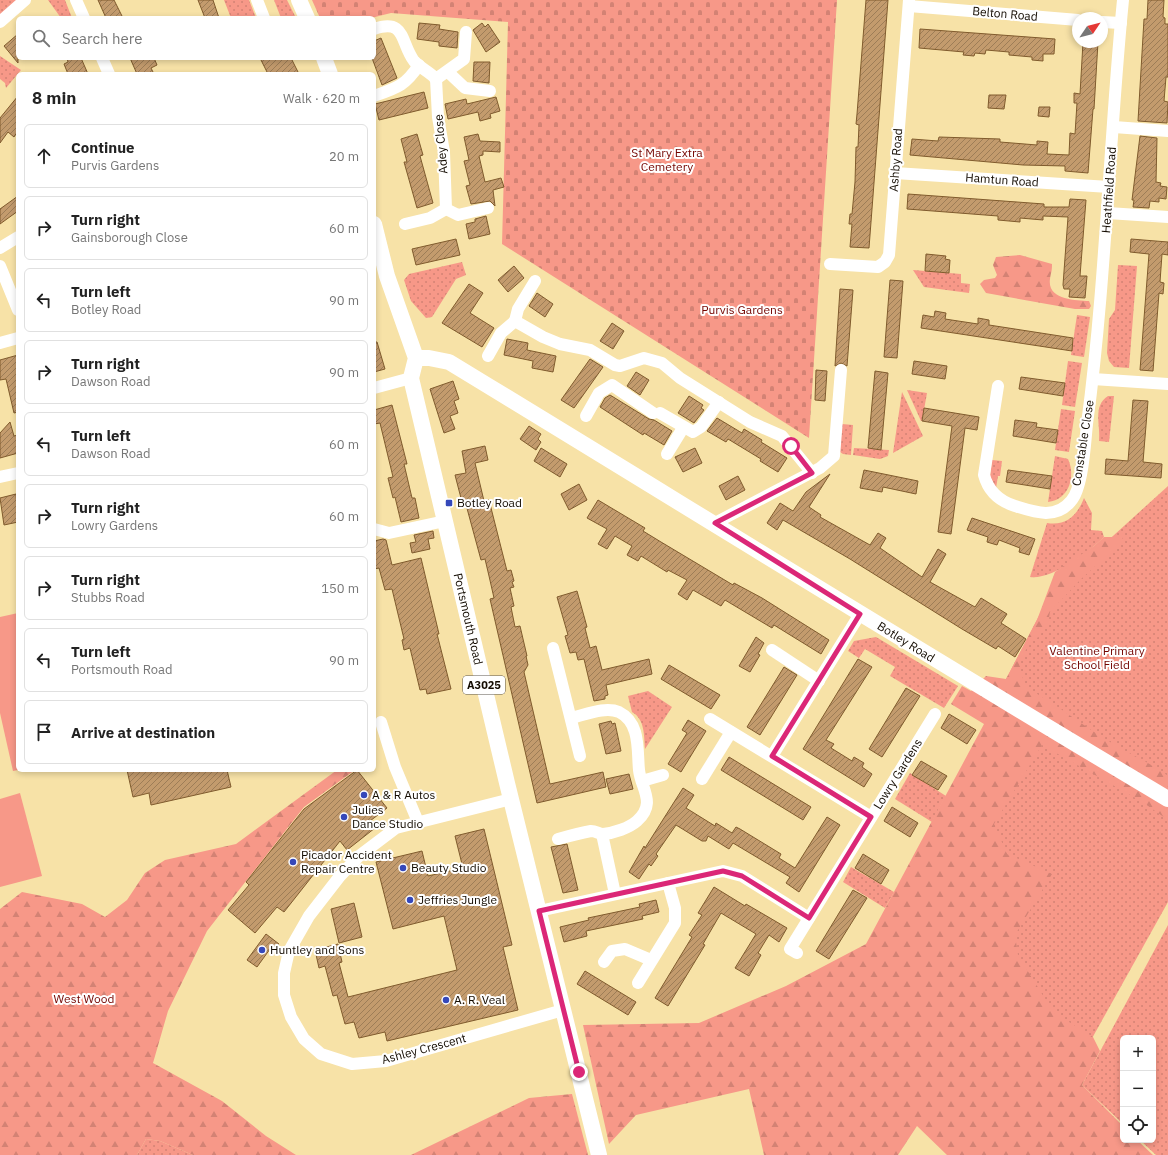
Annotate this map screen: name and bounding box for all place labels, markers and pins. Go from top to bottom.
place label: Botley Road [457,495,522,510]
marker: Botley Road [444,498,454,508]
place label: A & R Autos [372,787,436,802]
marker: A & R Autos [359,790,369,800]
place label: Julies Dance Studio [352,802,424,831]
marker: Julies Dance Studio [339,812,349,822]
place label: Picador Accident Repair Centre [301,847,392,876]
marker: Picador Accident Repair Centre [288,857,298,867]
place label: Beauty Studio [411,860,487,875]
marker: Beauty Studio [398,863,408,873]
place label: Jeffries Jungle [418,892,498,907]
marker: Jeffries Jungle [405,895,415,905]
place label: Huntley and Sons [270,942,364,957]
marker: Huntley and Sons [257,945,267,955]
place label: A. R. Veal [454,992,505,1007]
marker: A. R. Veal [441,995,451,1005]

